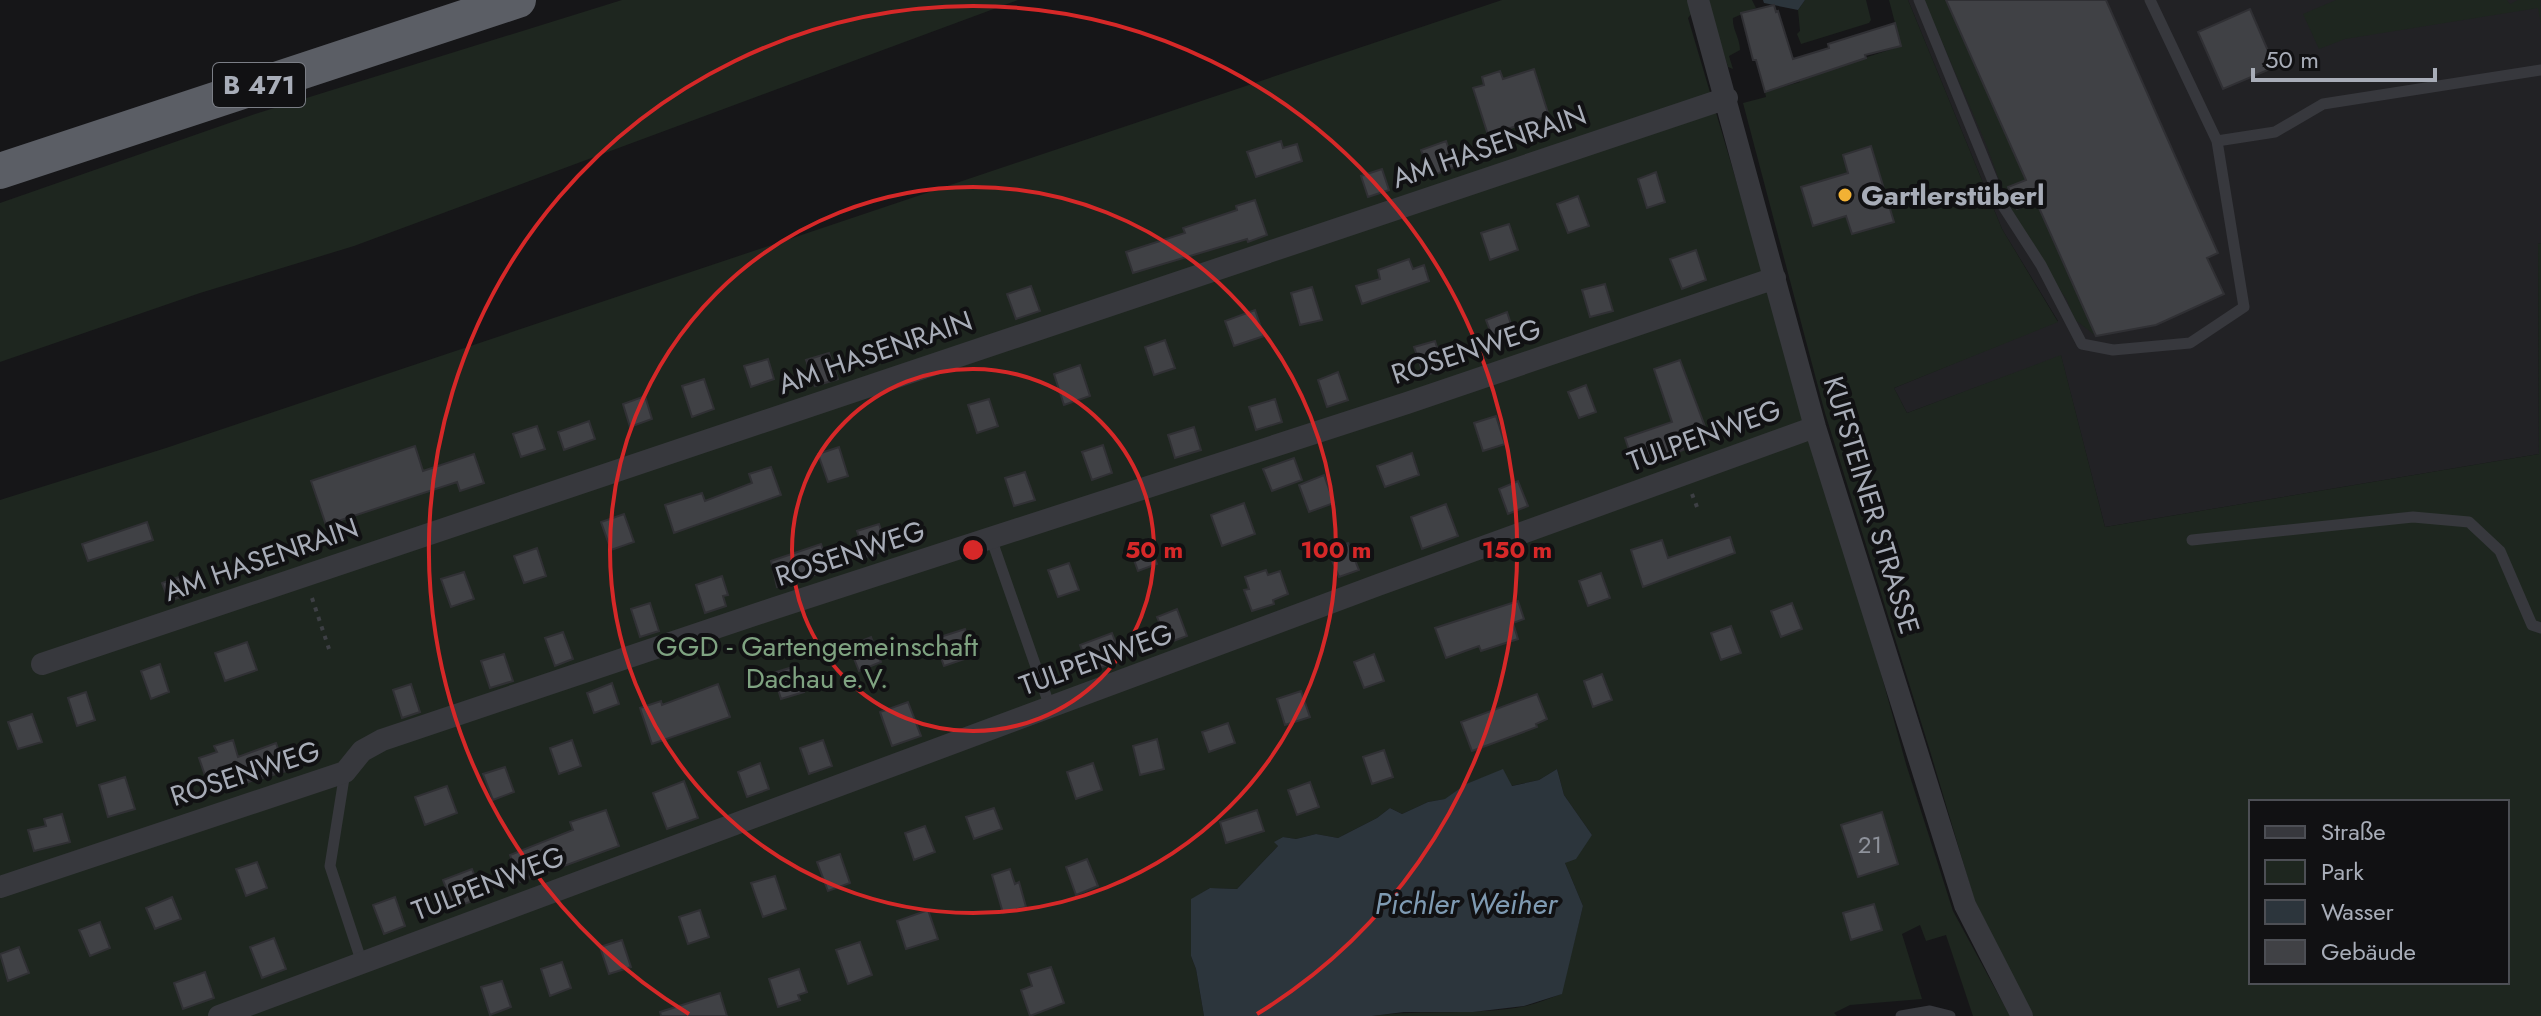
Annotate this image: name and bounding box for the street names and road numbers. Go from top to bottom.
road number: B 471 [213,63,305,107]
street label: AM HASENRAIN [1386,94,1592,199]
street label: AM HASENRAIN [772,300,978,405]
street label: ROSENWEG [1386,308,1546,395]
street label: KUFSTEINER STRASSE [1813,371,1930,639]
street label: TULPENWEG [1622,389,1787,482]
street label: AM HASENRAIN [158,507,364,612]
street label: ROSENWEG [770,510,930,597]
street label: TULPENWEG [1014,613,1179,706]
street label: ROSENWEG [165,730,325,817]
street label: TULPENWEG [406,836,570,931]

